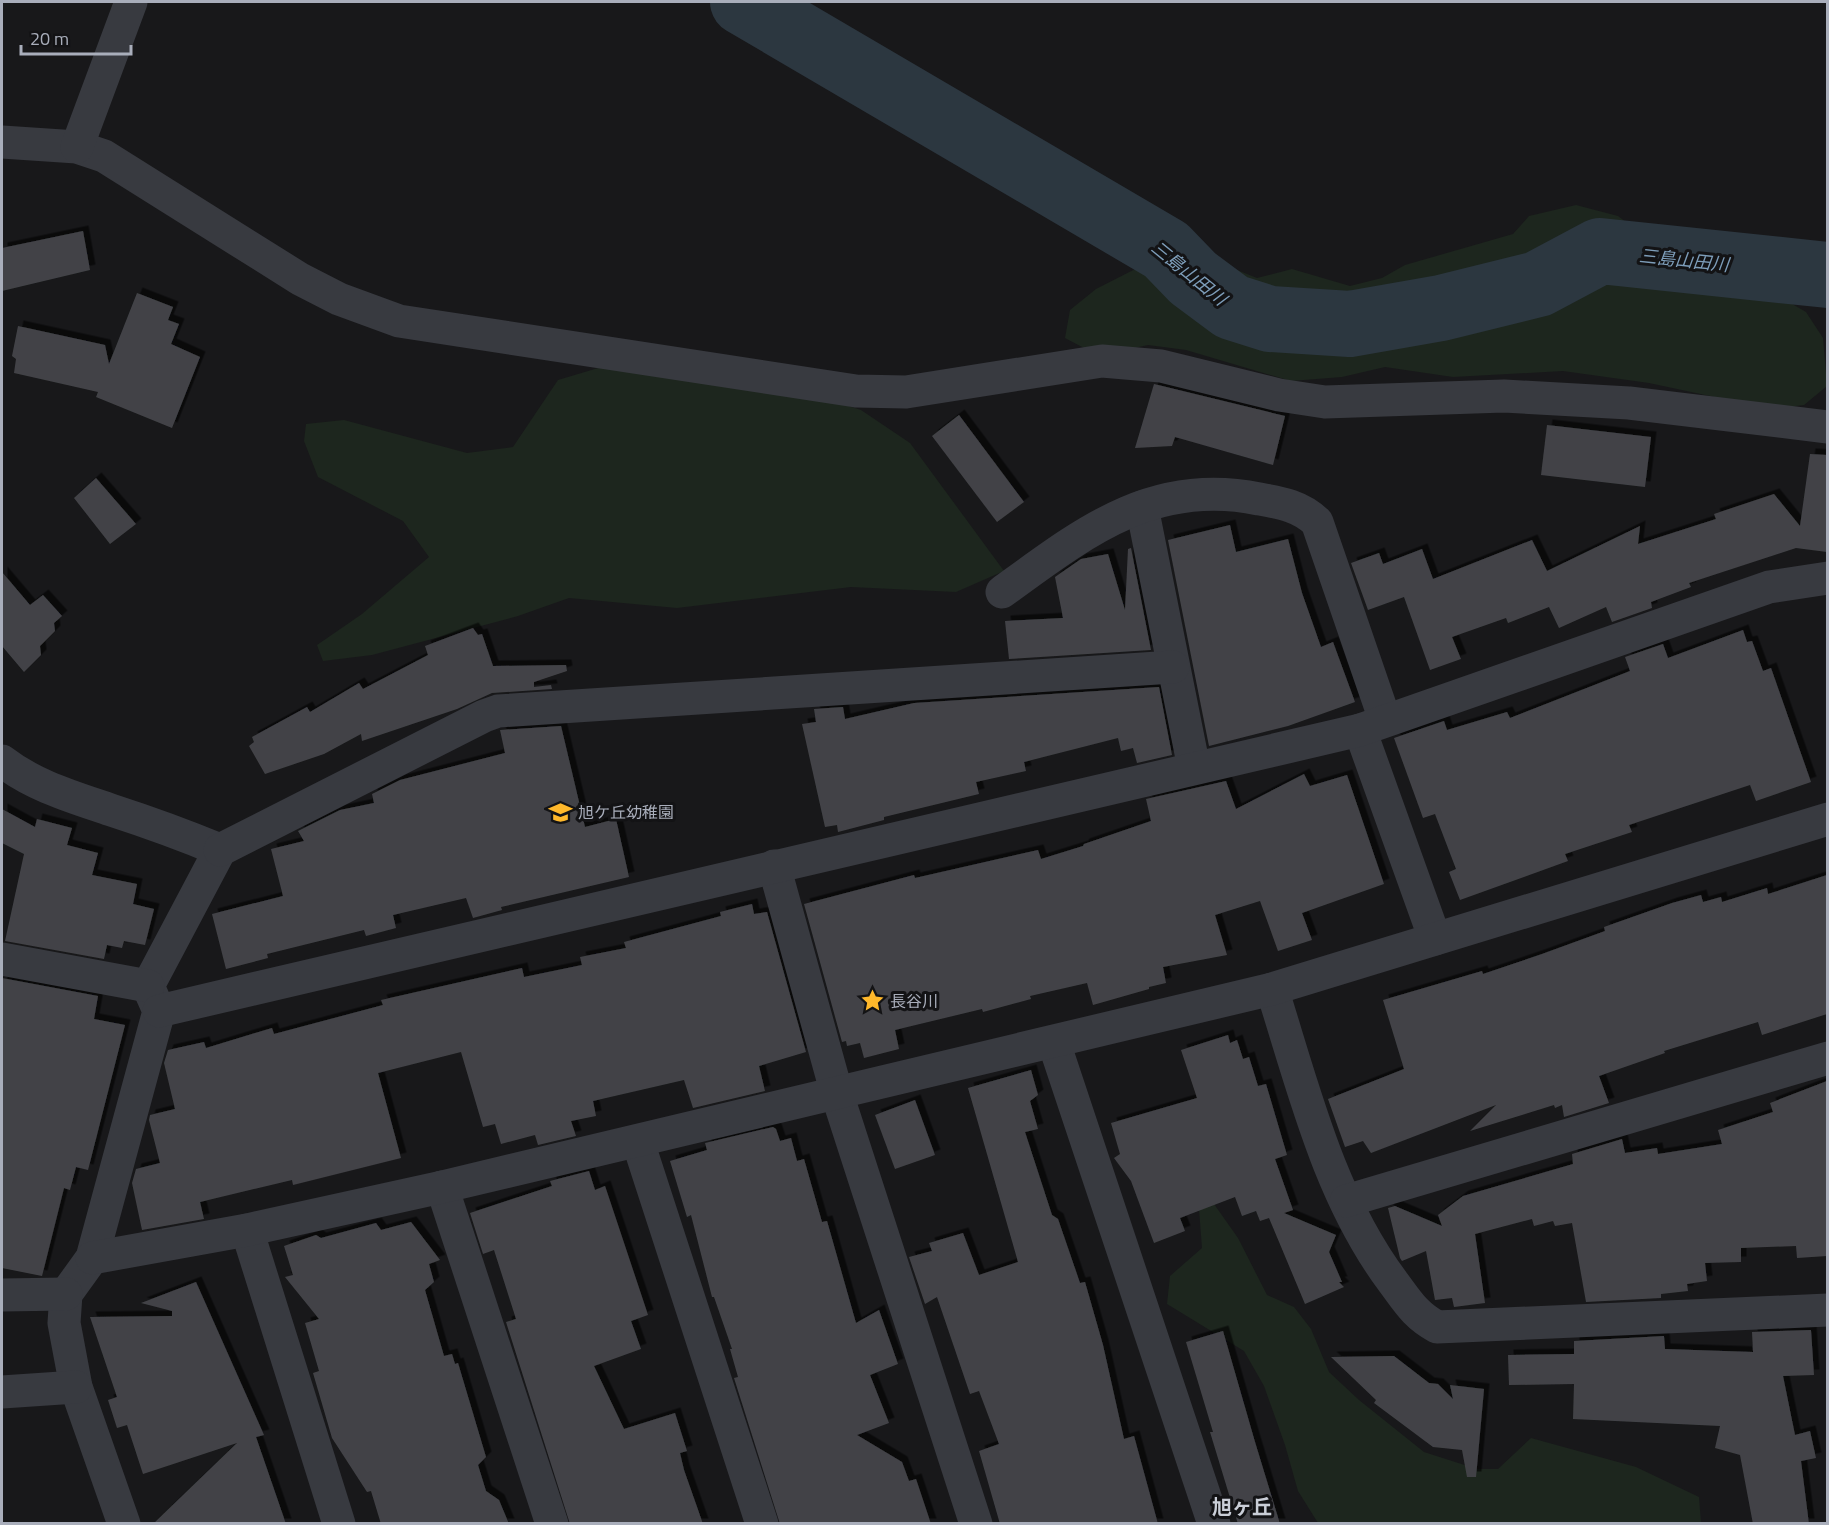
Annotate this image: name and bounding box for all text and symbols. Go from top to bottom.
scale bar [21,18,130,56]
text: 20 m [30,25,69,52]
water label: 三島山田川 [1146,234,1234,313]
water label: 三島山田川 [1638,242,1732,278]
school or university icon: 旭ケ丘幼稚園 [547,799,573,825]
place label: 旭ケ丘幼稚園 [578,800,674,824]
place icon: 長谷川 [859,988,885,1014]
place label: 長谷川 [890,989,938,1013]
district label: 旭ヶ丘 [1212,1491,1272,1522]

